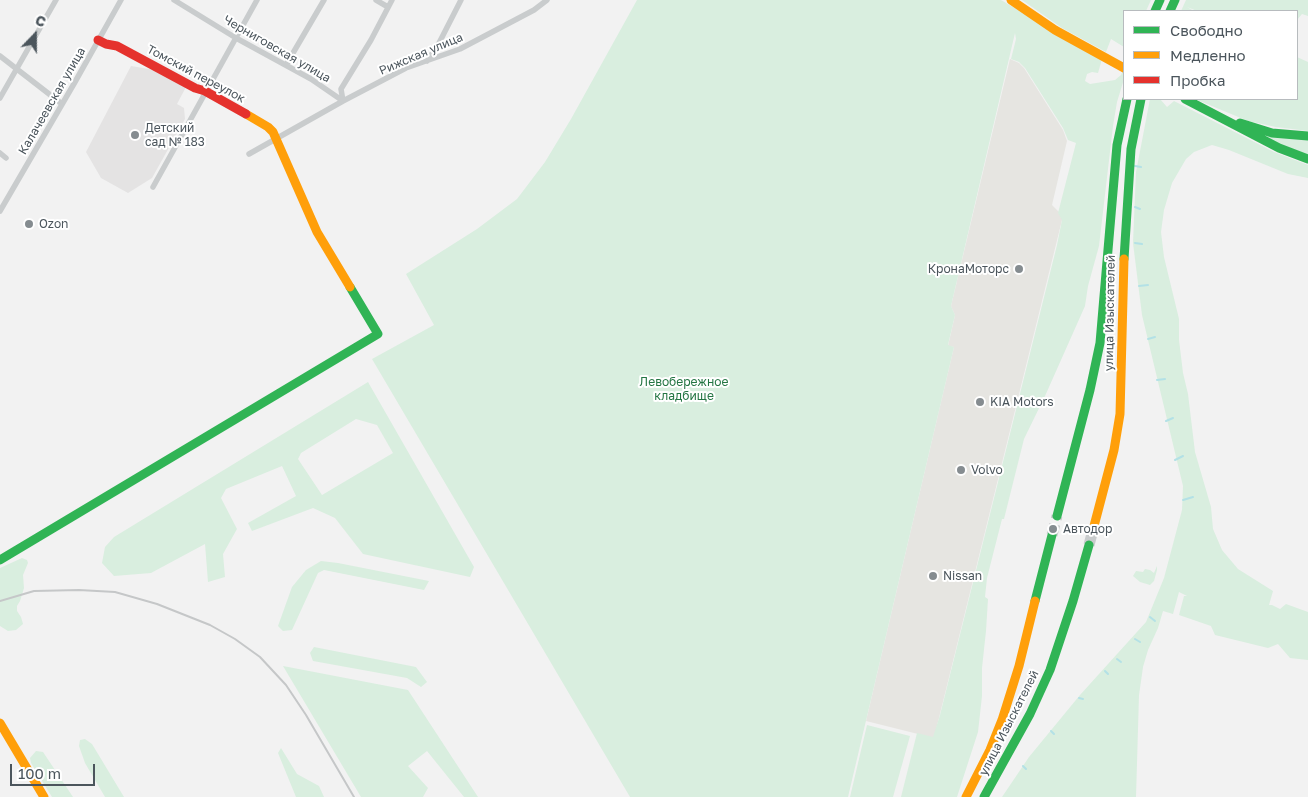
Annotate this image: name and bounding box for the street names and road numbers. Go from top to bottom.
street label: Черниговская улица [221,12,333,86]
street label: Рижская улица [377,30,465,78]
street label: Томский переулок [144,42,248,106]
street label: Калачеевская улица [15,45,89,157]
street label: улица Изыскателей [1102,255,1118,371]
street label: улица Изыскателей [976,668,1042,778]

